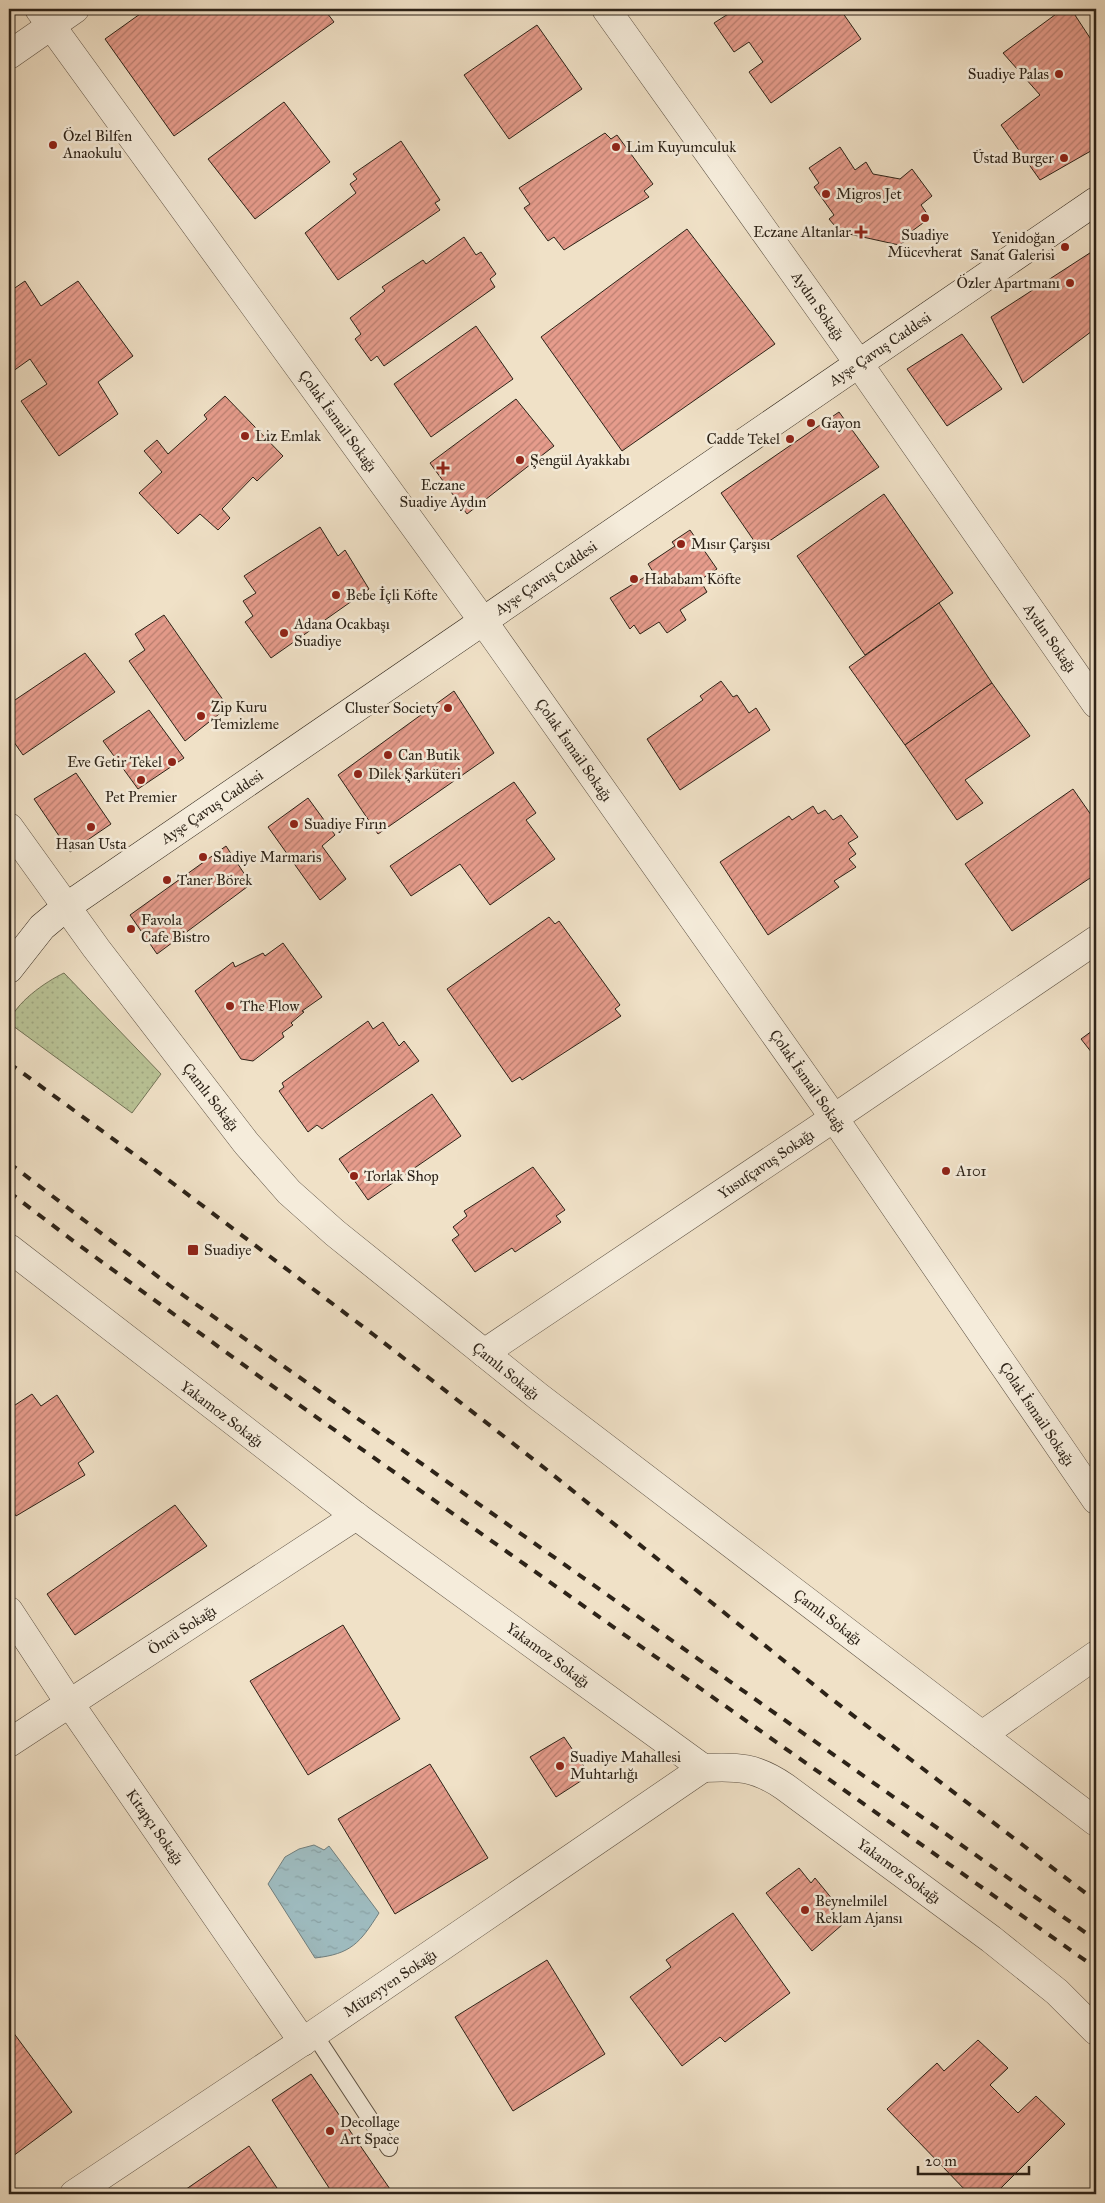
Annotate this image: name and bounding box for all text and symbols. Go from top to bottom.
place label: Suadiye Palas [968,65,1049,83]
marker: Suadiye Palas [1053,68,1065,80]
place label: Özel Bilfen Anaokulu [62,126,132,162]
place label: Lim Kuyumculuk [626,138,736,156]
marker: Özel Bilfen Anaokulu [47,139,59,151]
marker: Lim Kuyumculuk [610,141,622,153]
place label: Üstad Burger [972,148,1054,167]
marker: Üstad Burger [1058,152,1070,164]
place label: Migros Jet [836,185,903,204]
marker: Migros Jet [820,188,832,200]
marker: Suadiye Mücevherat [919,212,931,224]
place label: Eczane Altanlar [753,223,851,241]
marker: Eczane Altanlar [855,226,867,238]
place label: Suadiye Mücevherat [888,226,963,261]
place label: Yenidoğan Sanat Galerisi [970,229,1055,264]
marker: Yenidoğan Sanat Galerisi [1059,241,1071,253]
street label: Aydın Sokağı [787,267,848,344]
place label: Özler Apartmanı [956,273,1060,292]
marker: Özler Apartmanı [1064,277,1076,289]
street label: Ayşe Çavuş Caddesi [825,308,935,390]
street label: Çolak İsmail Sokağı [295,367,381,475]
place label: Gayon [821,414,861,432]
marker: Gayon [805,417,817,429]
place label: Liz Emlak [255,427,321,445]
marker: Liz Emlak [239,430,251,442]
place label: Cadde Tekel [707,430,781,448]
marker: Cadde Tekel [784,433,796,445]
place label: Şengül Ayakkabı [530,451,630,469]
marker: Şengül Ayakkabı [514,454,526,466]
marker: Eczane Suadiye Aydın [437,462,449,474]
place label: Eczane Suadiye Aydın [400,476,486,511]
place label: Mısır Çarşısı [691,535,770,553]
street label: Ayşe Çavuş Caddesi [491,537,601,619]
marker: Mısır Çarşısı [675,538,687,550]
place label: Hababam Köfte [644,570,741,588]
marker: Hababam Köfte [628,573,640,585]
place label: Bebe İçli Köfte [346,586,438,604]
marker: Bebe İçli Köfte [330,589,342,601]
street label: Aydın Sokağı [1019,599,1080,676]
place label: Adana Ocakbaşı Suadiye [293,615,390,650]
marker: Adana Ocakbaşı Suadiye [278,627,290,639]
street label: Çolak İsmail Sokağı [532,695,616,805]
place label: Zip Kuru Temizleme [211,698,279,733]
place label: Cluster Society [345,699,439,717]
marker: Cluster Society [442,702,454,714]
marker: Zip Kuru Temizleme [195,710,207,722]
place label: Can Butik [398,746,460,764]
marker: Can Butik [382,749,394,761]
place label: Eve Getir Tekel [67,753,163,771]
marker: Eve Getir Tekel [166,756,178,768]
place label: Dilek Şarküteri [368,765,461,783]
street label: Ayşe Çavuş Caddesi [157,766,267,848]
marker: Dilek Şarküteri [352,768,364,780]
marker: Pet Premier [135,774,147,786]
place label: Pet Premier [105,788,177,806]
place label: Suadiye Fırın [304,815,387,833]
marker: Suadiye Fırın [288,818,300,830]
marker: Hasan Usta [85,821,97,833]
place label: Hasan Usta [55,835,127,853]
place label: Sıadiye Marmaris [213,848,321,866]
marker: Sıadiye Marmaris [197,851,209,863]
place label: Taner Börek [177,871,252,889]
marker: Taner Börek [161,874,173,886]
place label: Favola Cafe Bistro [141,911,210,946]
marker: Favola Cafe Bistro [125,923,137,935]
place label: The Flow [240,997,299,1015]
marker: The Flow [224,1000,236,1012]
street label: Çolak İsmail Sokağı [766,1026,850,1136]
street label: Çamlı Sokağı [179,1059,243,1135]
street label: Yusufçavuş Sokağı [715,1125,817,1203]
place label: A101 [955,1162,987,1180]
marker: A101 [940,1165,952,1177]
place label: Torlak Shop [364,1167,439,1185]
marker: Torlak Shop [348,1170,360,1182]
place label: Suadiye [204,1241,251,1259]
marker: Suadiye [186,1243,200,1257]
street label: Çamlı Sokağı [469,1338,543,1404]
street label: Çolak İsmail Sokağı [996,1359,1078,1469]
street label: Yakamoz Sokağı [177,1377,267,1451]
street label: Çamlı Sokağı [790,1585,866,1649]
street label: Öncü Sokağı [144,1600,219,1659]
street label: Yakamoz Sokağı [503,1619,593,1691]
place label: Suadiye Mahallesi Muhtarlığı [570,1748,681,1783]
marker: Suadiye Mahallesi Muhtarlığı [554,1760,566,1772]
street label: Kitapçı Sokağı [122,1786,188,1868]
street label: Yakamoz Sokağı [854,1835,944,1907]
place label: Beynelmilel Reklam Ajansı [815,1892,903,1927]
marker: Beynelmilel Reklam Ajansı [799,1904,811,1916]
street label: Müzeyyen Sokağı [340,1945,440,2021]
place label: Decollage Art Space [339,2113,400,2148]
marker: Decollage Art Space [324,2125,336,2137]
scale bar [918,2143,1029,2175]
text: 20 m [925,2152,957,2170]

